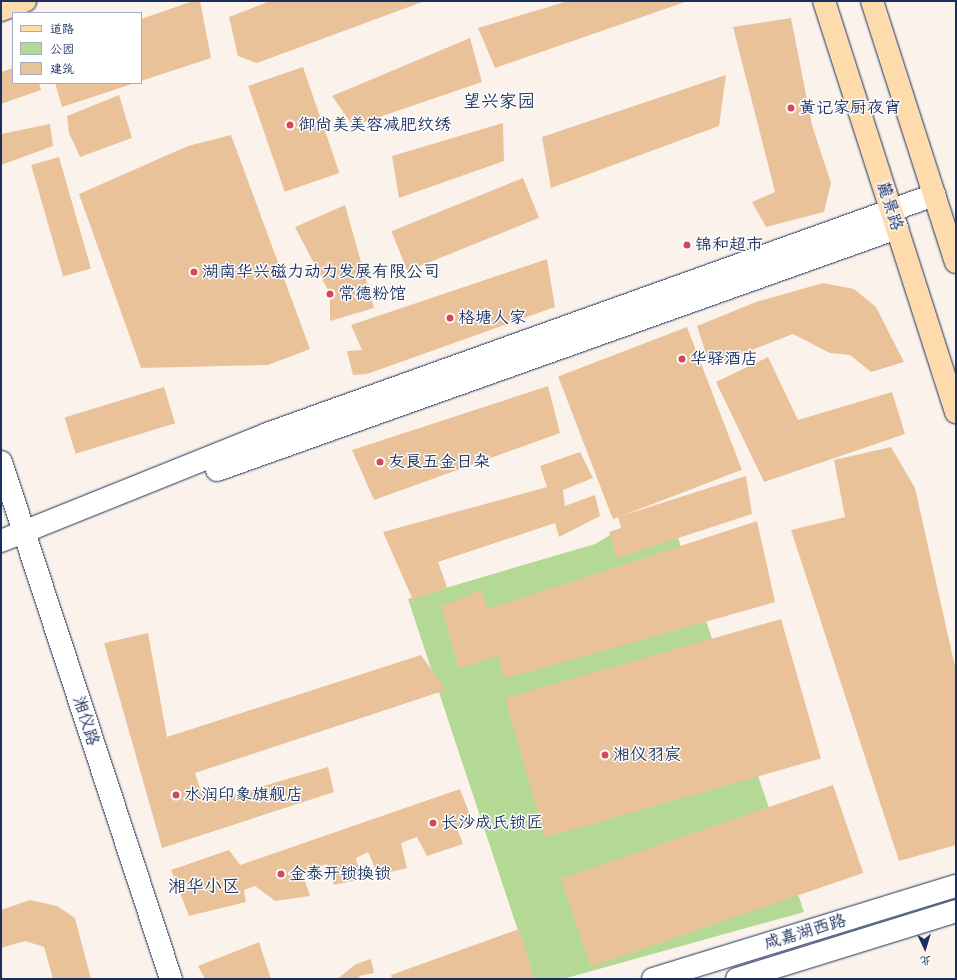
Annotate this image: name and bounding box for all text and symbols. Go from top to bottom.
legend [12,12,142,84]
text: 道路 [50,22,74,36]
text: 公园 [50,42,74,56]
text: 建筑 [50,62,74,76]
district label: 望兴家园 [463,90,535,112]
place label: 黄记家厨夜宵 [799,98,901,118]
marker: 黄记家厨夜宵 [786,103,796,113]
place label: 御尚美美容减肥纹绣 [298,115,451,135]
marker: 御尚美美容减肥纹绣 [285,120,295,130]
street label: 麓景路 [872,179,908,233]
place label: 锦和超市 [695,235,763,255]
marker: 锦和超市 [682,240,692,250]
place label: 湖南华兴磁力动力发展有限公司 [202,262,440,282]
marker: 湖南华兴磁力动力发展有限公司 [189,267,199,277]
place label: 常德粉馆 [338,284,406,304]
marker: 常德粉馆 [325,289,335,299]
place label: 格塘人家 [458,308,526,328]
marker: 格塘人家 [445,313,455,323]
place label: 华驿酒店 [690,349,758,369]
marker: 华驿酒店 [677,354,687,364]
place label: 友良五金日杂 [388,452,490,472]
marker: 友良五金日杂 [375,457,385,467]
street label: 湘仪路 [68,694,104,748]
place label: 湘仪羽宸 [613,745,681,765]
marker: 湘仪羽宸 [600,750,610,760]
place label: 水润印象旗舰店 [184,785,303,805]
marker: 水润印象旗舰店 [171,790,181,800]
place label: 长沙成氏锁匠 [441,813,543,833]
marker: 长沙成氏锁匠 [428,818,438,828]
place label: 金泰开锁换锁 [289,864,391,884]
marker: 金泰开锁换锁 [276,869,286,879]
district label: 湘华小区 [168,875,240,897]
street label: 咸嘉湖西路 [761,910,849,954]
north arrow [905,928,945,968]
text: 北 [920,954,932,967]

